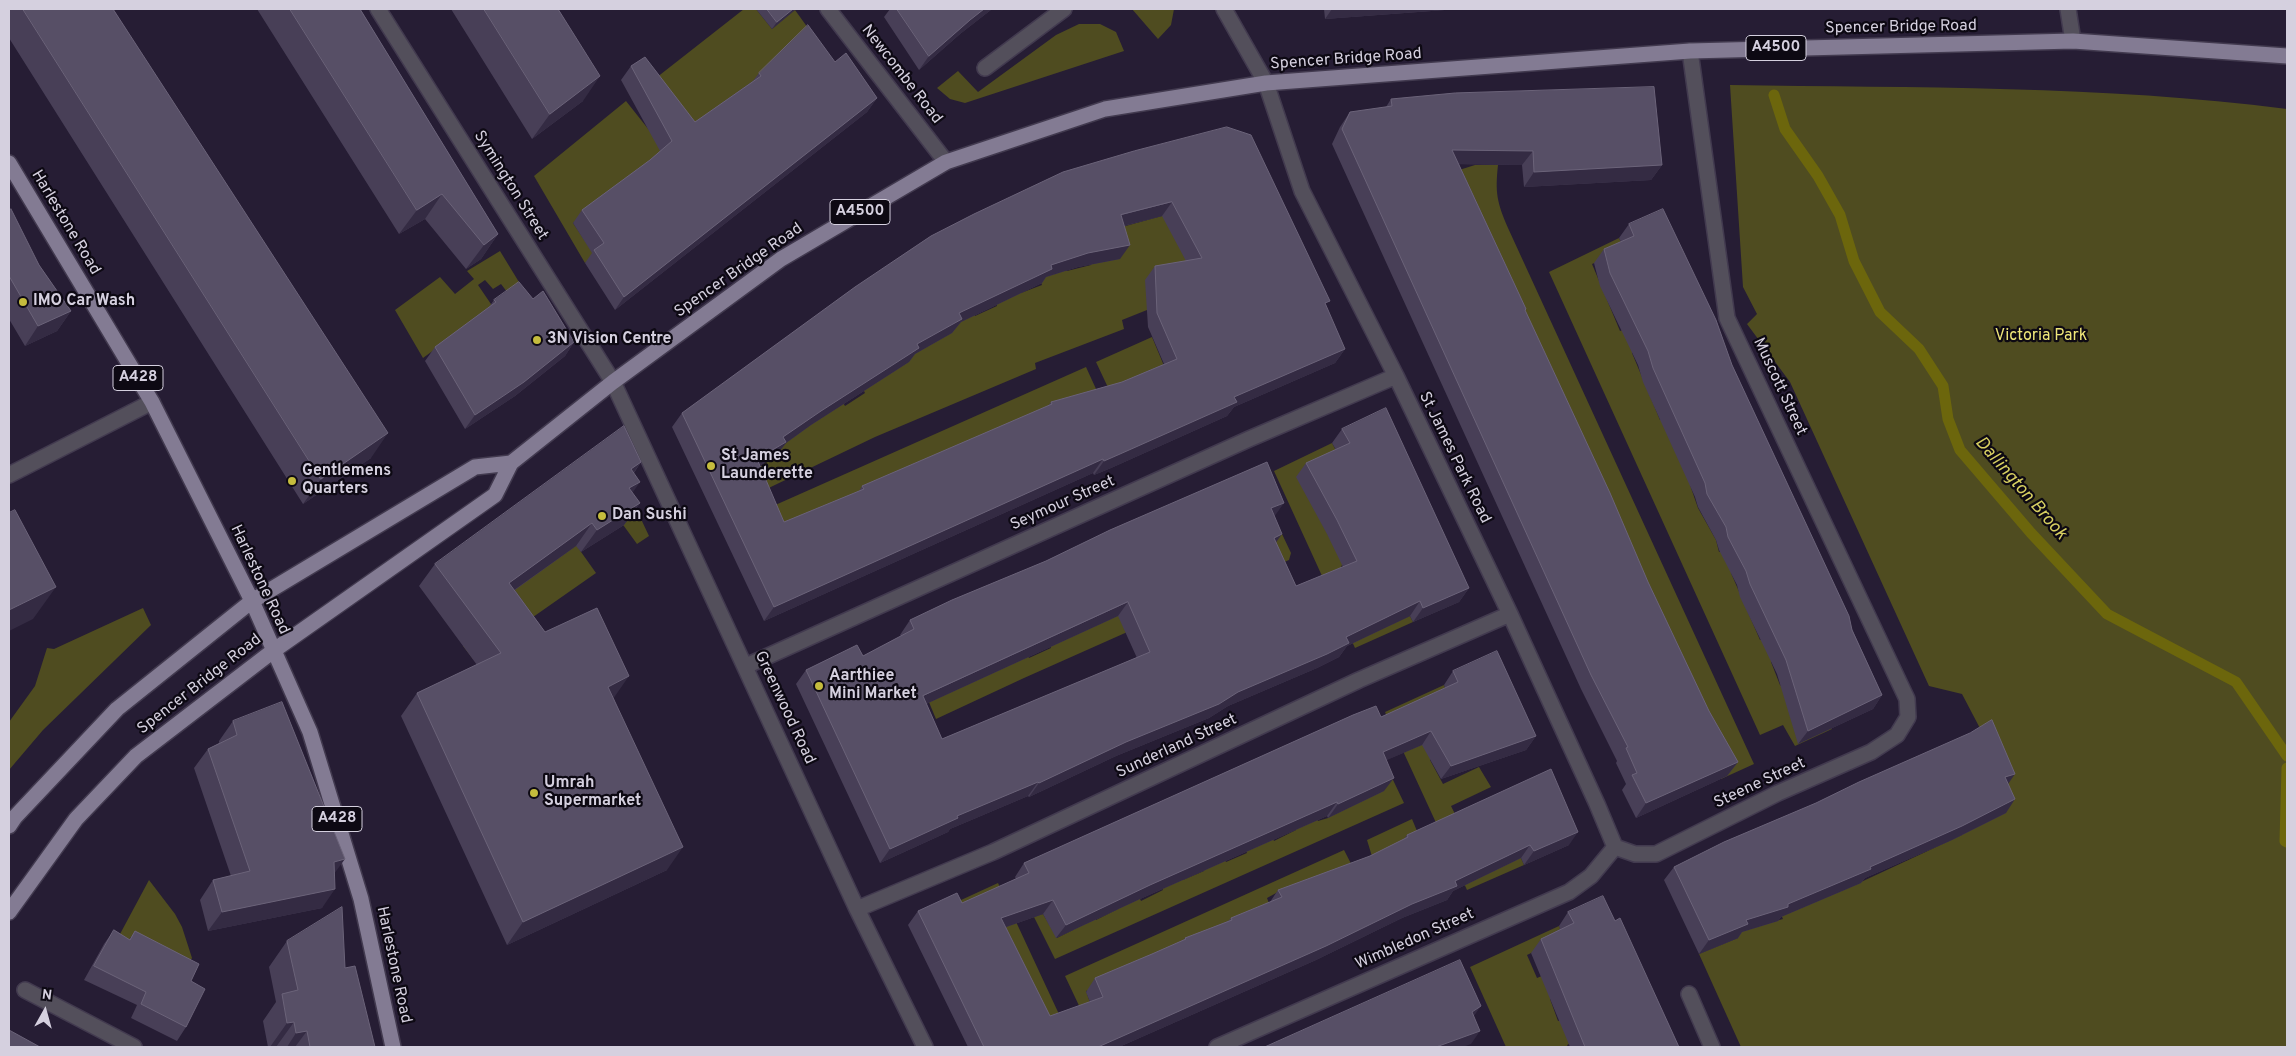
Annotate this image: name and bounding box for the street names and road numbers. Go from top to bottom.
street label: Spencer Bridge Road [1825,17,1977,39]
street label: Newcombe Road [856,22,946,128]
road number: A4500 [1746,36,1806,60]
street label: Spencer Bridge Road [1270,45,1422,75]
street label: Symington Street [469,128,551,244]
street label: Harlestone Road [26,167,104,279]
road number: A4500 [830,200,890,224]
street label: Spencer Bridge Road [671,220,807,322]
street label: Muscott Street [1748,335,1810,439]
road number: A428 [113,366,163,390]
street label: St James Park Road [1414,389,1494,527]
street label: Seymour Street [1008,472,1118,536]
street label: Harlestone Road [225,522,293,638]
street label: Spencer Bridge Road [134,631,266,739]
street label: Greenwood Road [749,648,819,768]
street label: Sunderland Street [1114,711,1240,783]
street label: Steene Street [1711,754,1809,814]
road number: A428 [312,806,362,832]
street label: Harlestone Road [371,905,415,1025]
street label: Wimbledon Street [1353,905,1477,975]

